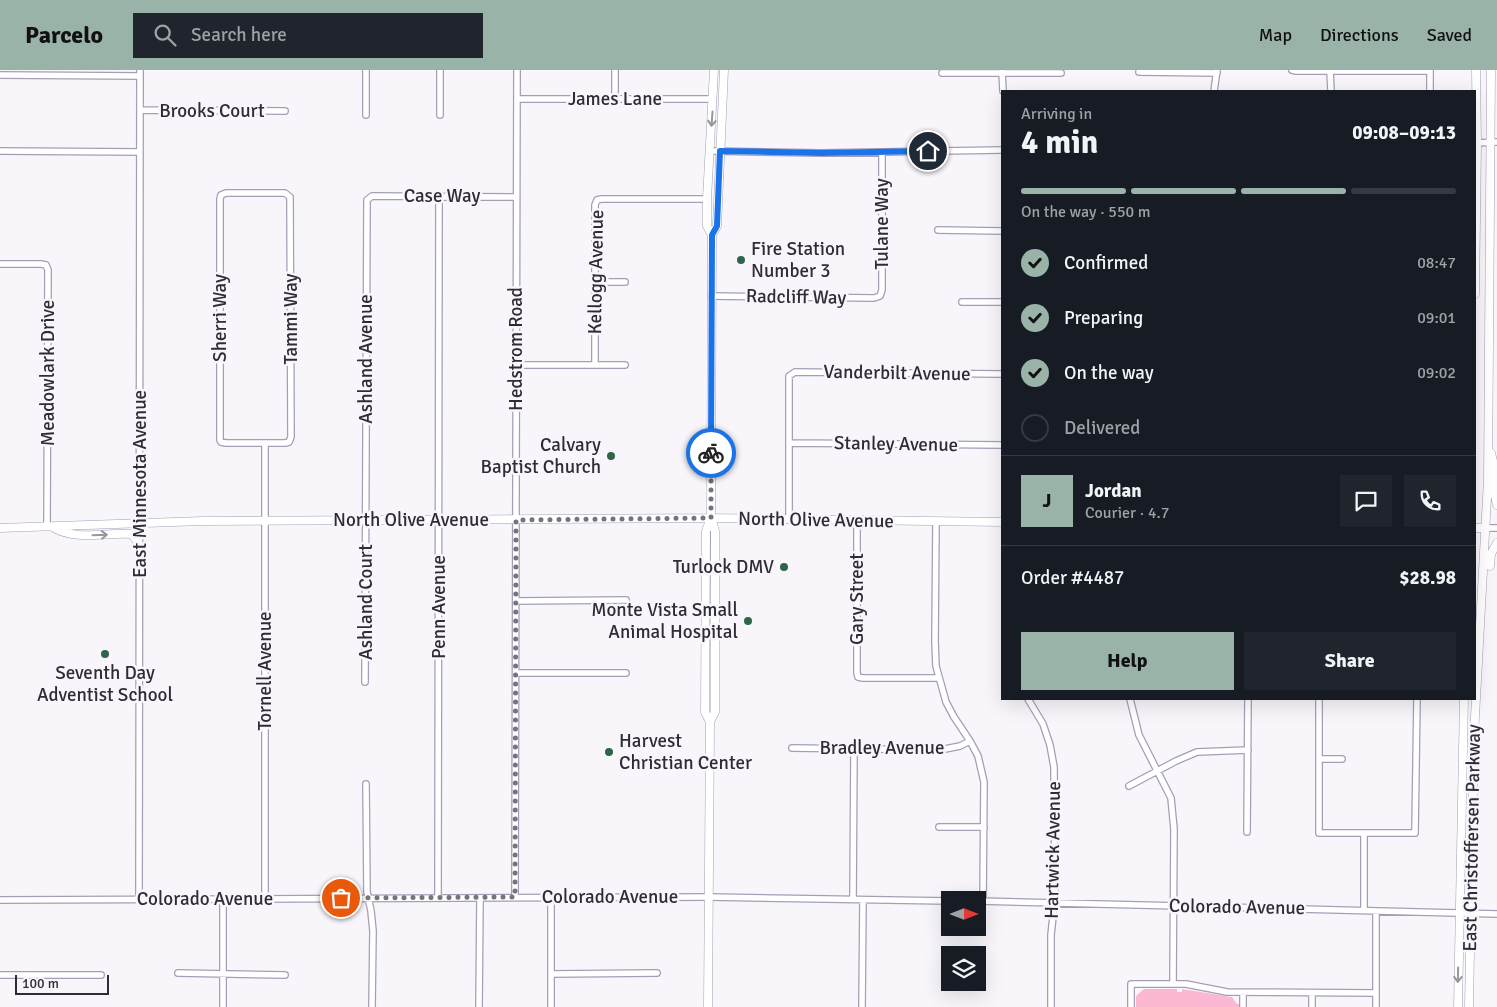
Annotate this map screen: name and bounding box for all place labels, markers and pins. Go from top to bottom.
pin [907,130,949,172]
place label: Fire Station Number 3 [751,237,845,283]
marker: Fire Station Number 3 [735,254,747,266]
place label: Calvary Baptist Church [481,433,601,479]
marker: Calvary Baptist Church [605,450,617,462]
place label: Turlock DMV [673,555,774,579]
marker: Turlock DMV [778,561,790,573]
place label: Monte Vista Small Animal Hospital [591,598,738,644]
marker: Monte Vista Small Animal Hospital [742,615,754,627]
marker: Seventh Day Adventist School [99,648,111,660]
place label: Seventh Day Adventist School [37,661,173,707]
place label: Harvest Christian Center [619,729,752,775]
marker: Harvest Christian Center [603,746,615,758]
pin [320,877,362,919]

